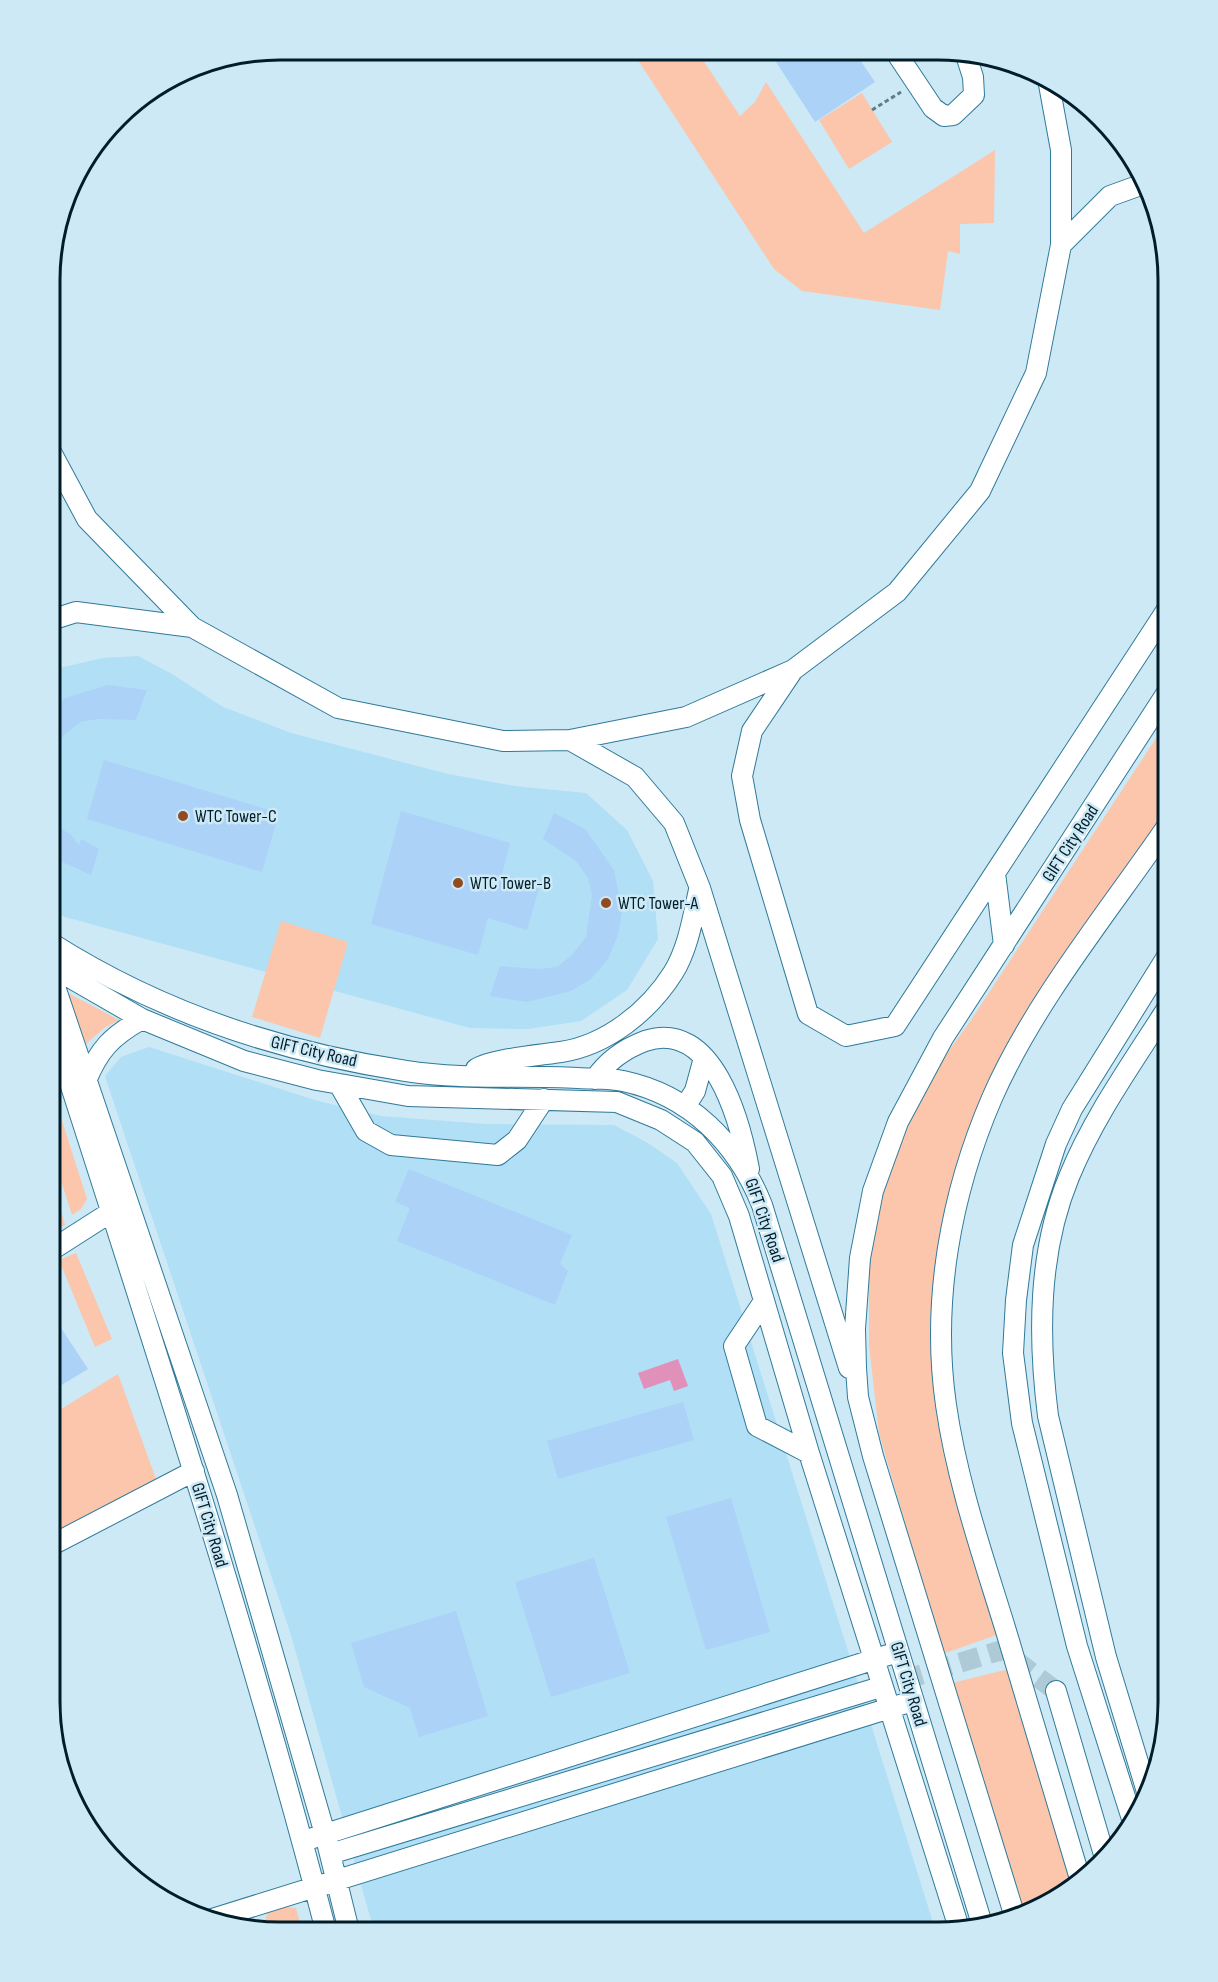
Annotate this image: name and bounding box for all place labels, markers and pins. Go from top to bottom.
place label: WTC Tower-C [195,806,277,827]
marker: WTC Tower-C [176,809,190,823]
place label: WTC Tower-B [470,873,551,894]
marker: WTC Tower-B [451,876,465,890]
place label: WTC Tower-A [618,893,699,914]
marker: WTC Tower-A [599,896,613,910]

